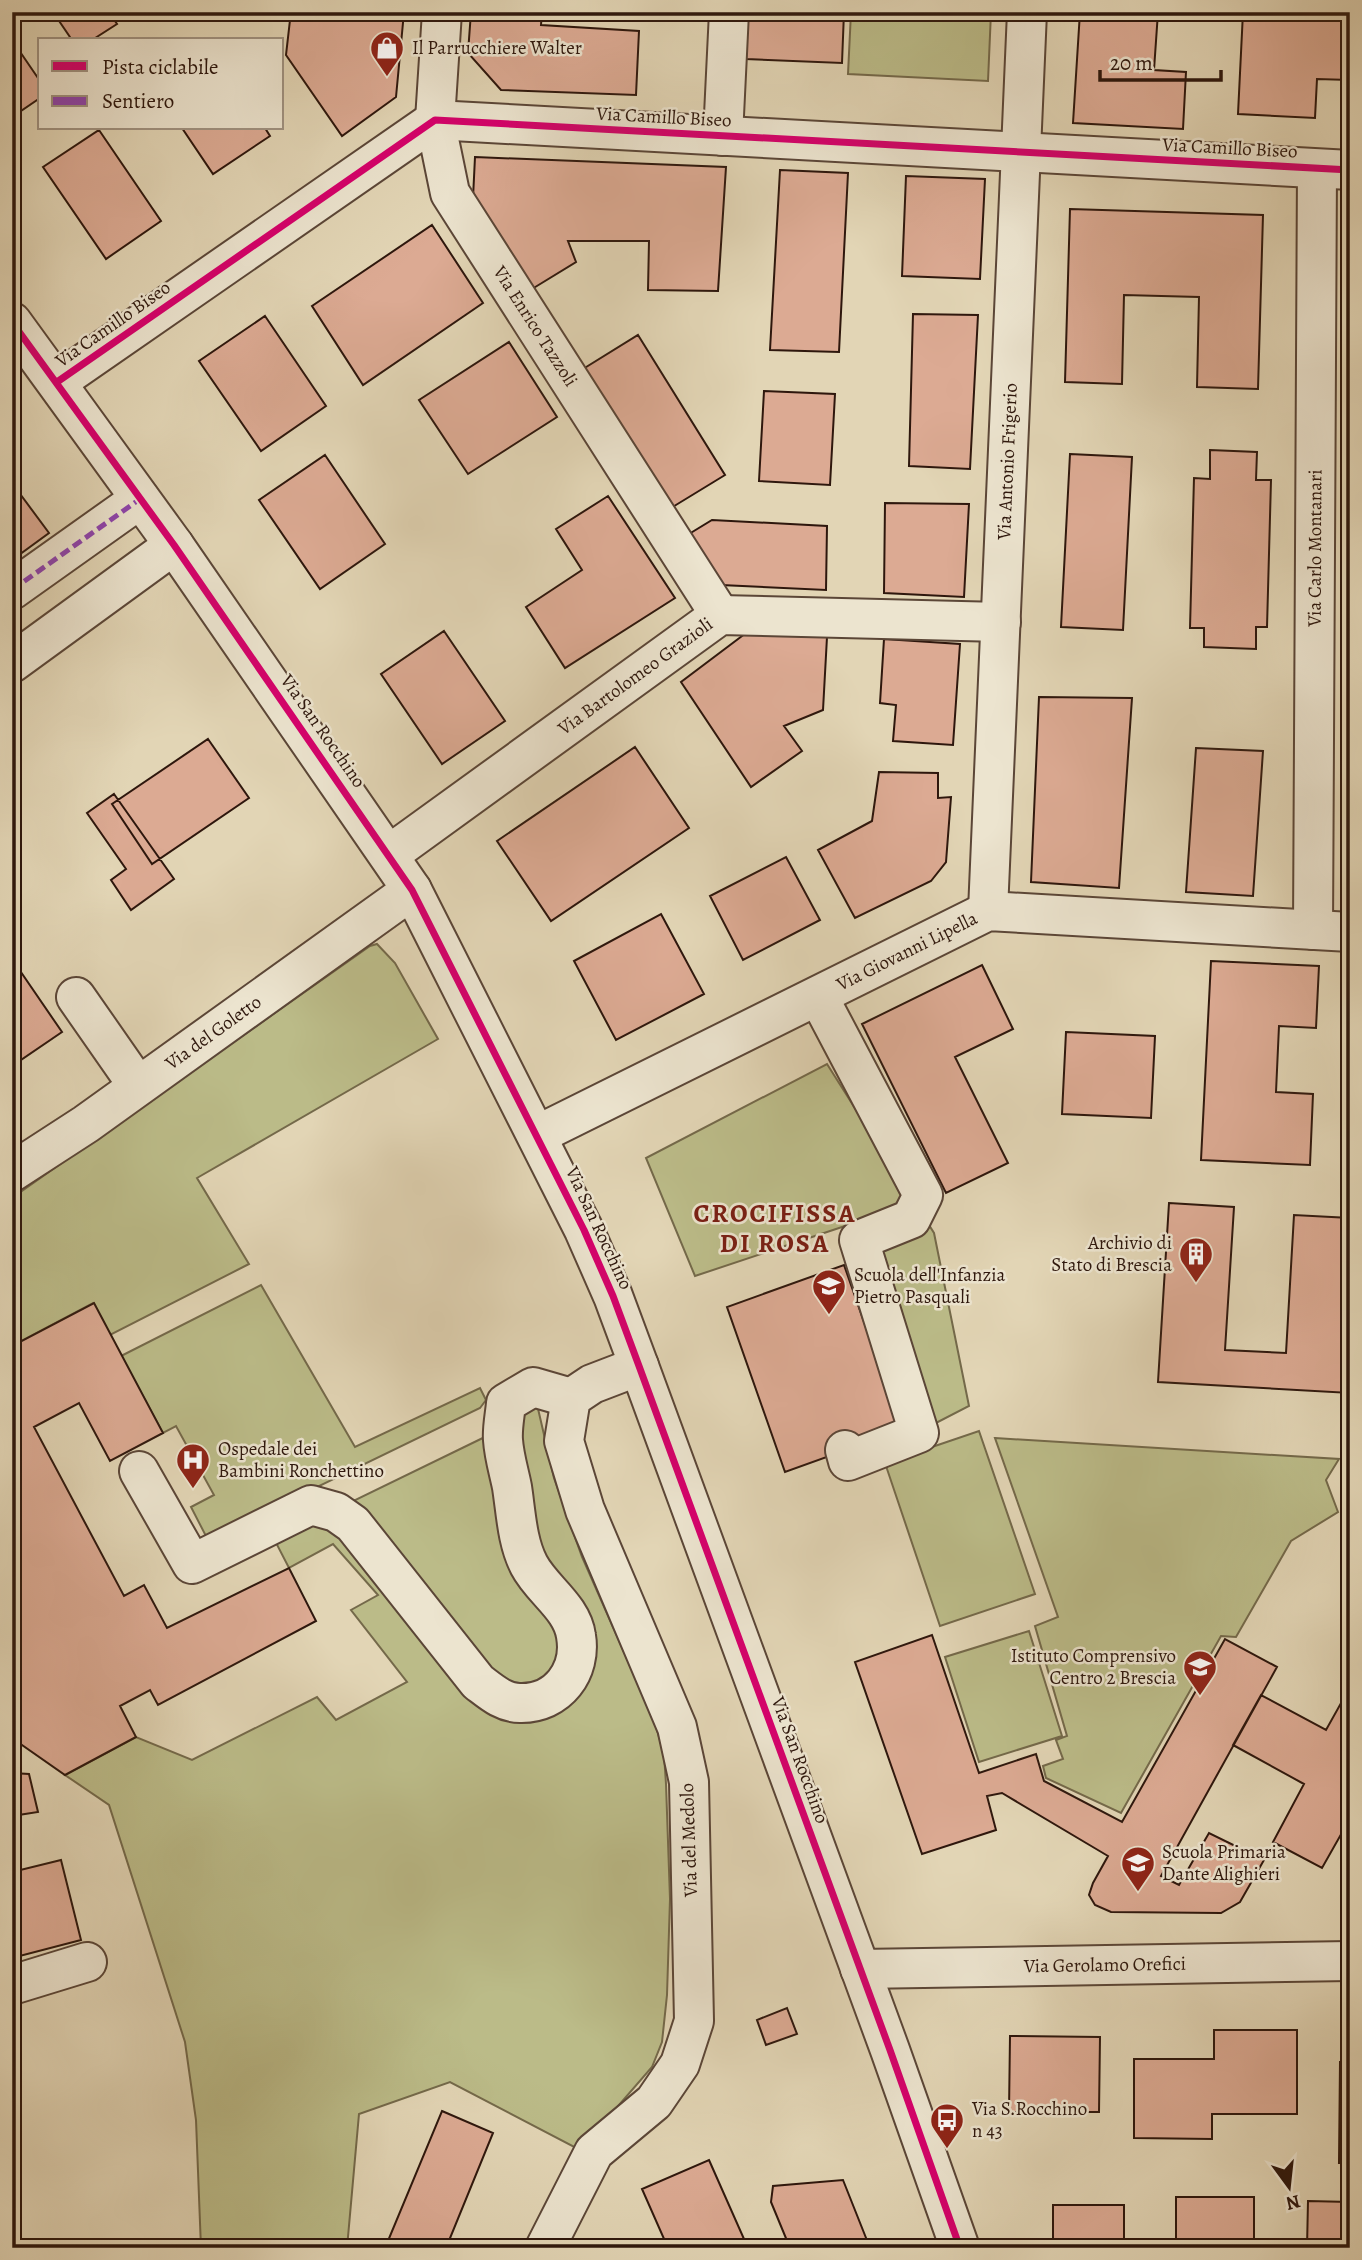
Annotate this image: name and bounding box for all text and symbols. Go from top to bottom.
shop icon: Il Parrucchiere Walter [368,29,406,78]
place label: Il Parrucchiere Walter [412,35,582,61]
legend [38,38,284,130]
scale bar [1100,38,1220,82]
text: 20 m [1110,49,1153,77]
text: Pista ciclabile [102,53,218,81]
text: Sentiero [102,87,174,115]
street label: Via Camillo Biseo [595,100,732,134]
street label: Via Camillo Biseo [1161,131,1298,165]
street label: Via Enrico Tazzoli [486,260,584,392]
street label: Via Camillo Biseo [49,275,176,374]
street label: Via Antonio Frigerio [991,382,1024,541]
street label: Via Carlo Montanari [1302,469,1328,628]
street label: Via Bartolomeo Grazioli [552,611,718,742]
street label: Via San Rocchino [274,668,372,793]
street label: Via Giovanni Lipella [831,905,982,998]
street label: Via del Goletto [159,989,267,1077]
street label: Via San Rocchino [559,1161,639,1294]
district label: CROCIFISSA DI ROSA [693,1196,857,1261]
place label: Archivio di Stato di Brescia [1051,1230,1172,1278]
building icon: Archivio di Stato di Brescia [1177,1235,1215,1284]
place label: Scuola dell'Infanzia Pietro Pasquali [854,1262,1006,1310]
school or university icon: Scuola dell'Infanzia Pietro Pasquali [810,1267,848,1316]
place label: Ospedale dei Bambini Ronchettino [218,1436,384,1484]
hospital icon: Ospedale dei Bambini Ronchettino [174,1441,212,1490]
place label: Istituto Comprensivo Centro 2 Brescia [1011,1643,1176,1691]
school or university icon: Istituto Comprensivo Centro 2 Brescia [1181,1648,1219,1697]
street label: Via San Rocchino [765,1692,835,1827]
street label: Via del Medolo [674,1783,704,1898]
place label: Scuola Primaria Dante Alighieri [1162,1839,1286,1887]
school or university icon: Scuola Primaria Dante Alighieri [1119,1844,1157,1893]
street label: Via Gerolamo Orefici [1023,1951,1186,1979]
place label: Via S.Rocchino n 43 [971,2096,1087,2144]
bus stop icon: Via S.Rocchino n 43 [928,2101,966,2150]
north arrow [1254,2152,1324,2222]
text: N [1283,2188,1303,2217]

